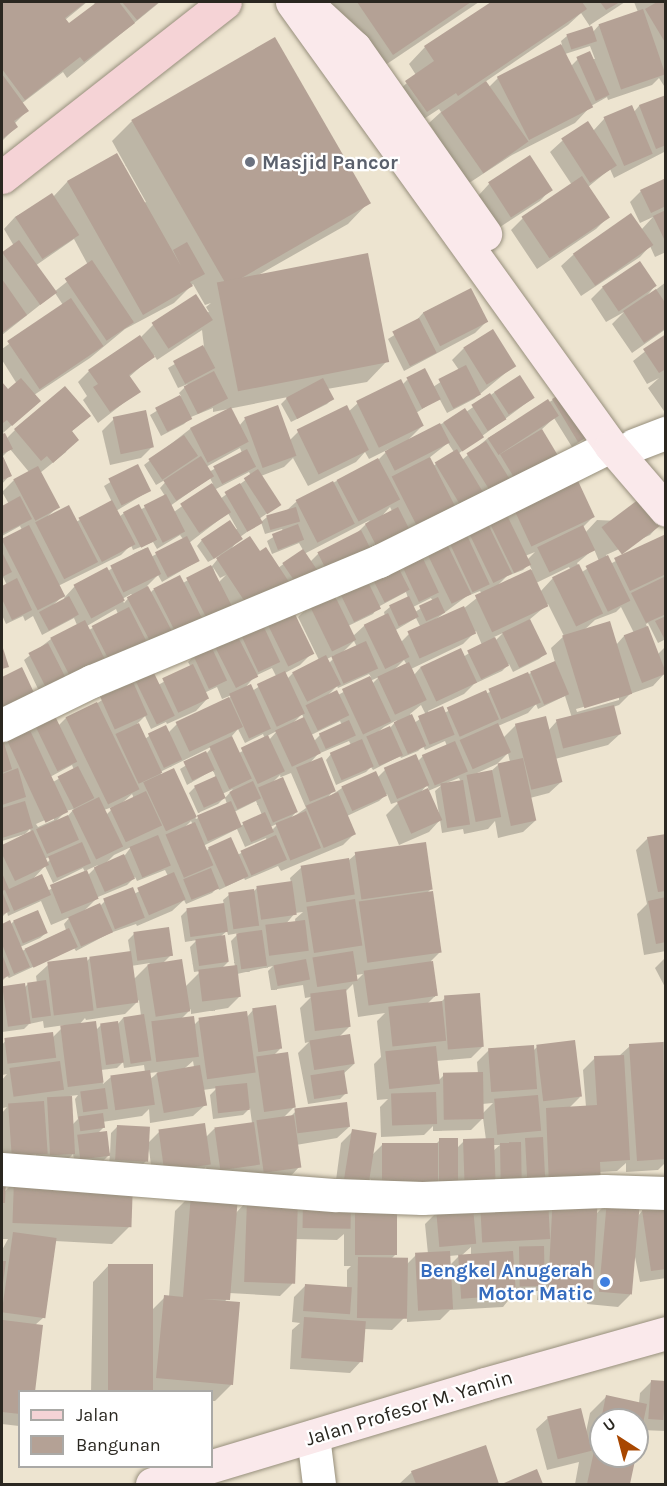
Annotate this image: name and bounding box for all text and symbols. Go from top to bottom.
place label: Masjid Pancor [262,150,398,174]
marker: Masjid Pancor [243,155,257,169]
place label: Bengkel Anugerah Motor Matic [420,1258,593,1305]
marker: Bengkel Anugerah Motor Matic [598,1275,612,1289]
street label: Jalan Profesor M. Yamin [303,1365,515,1451]
legend [18,1390,213,1468]
text: Jalan [76,1404,119,1426]
north arrow [589,1408,649,1468]
text: U [599,1414,619,1436]
text: Bangunan [76,1434,161,1456]

